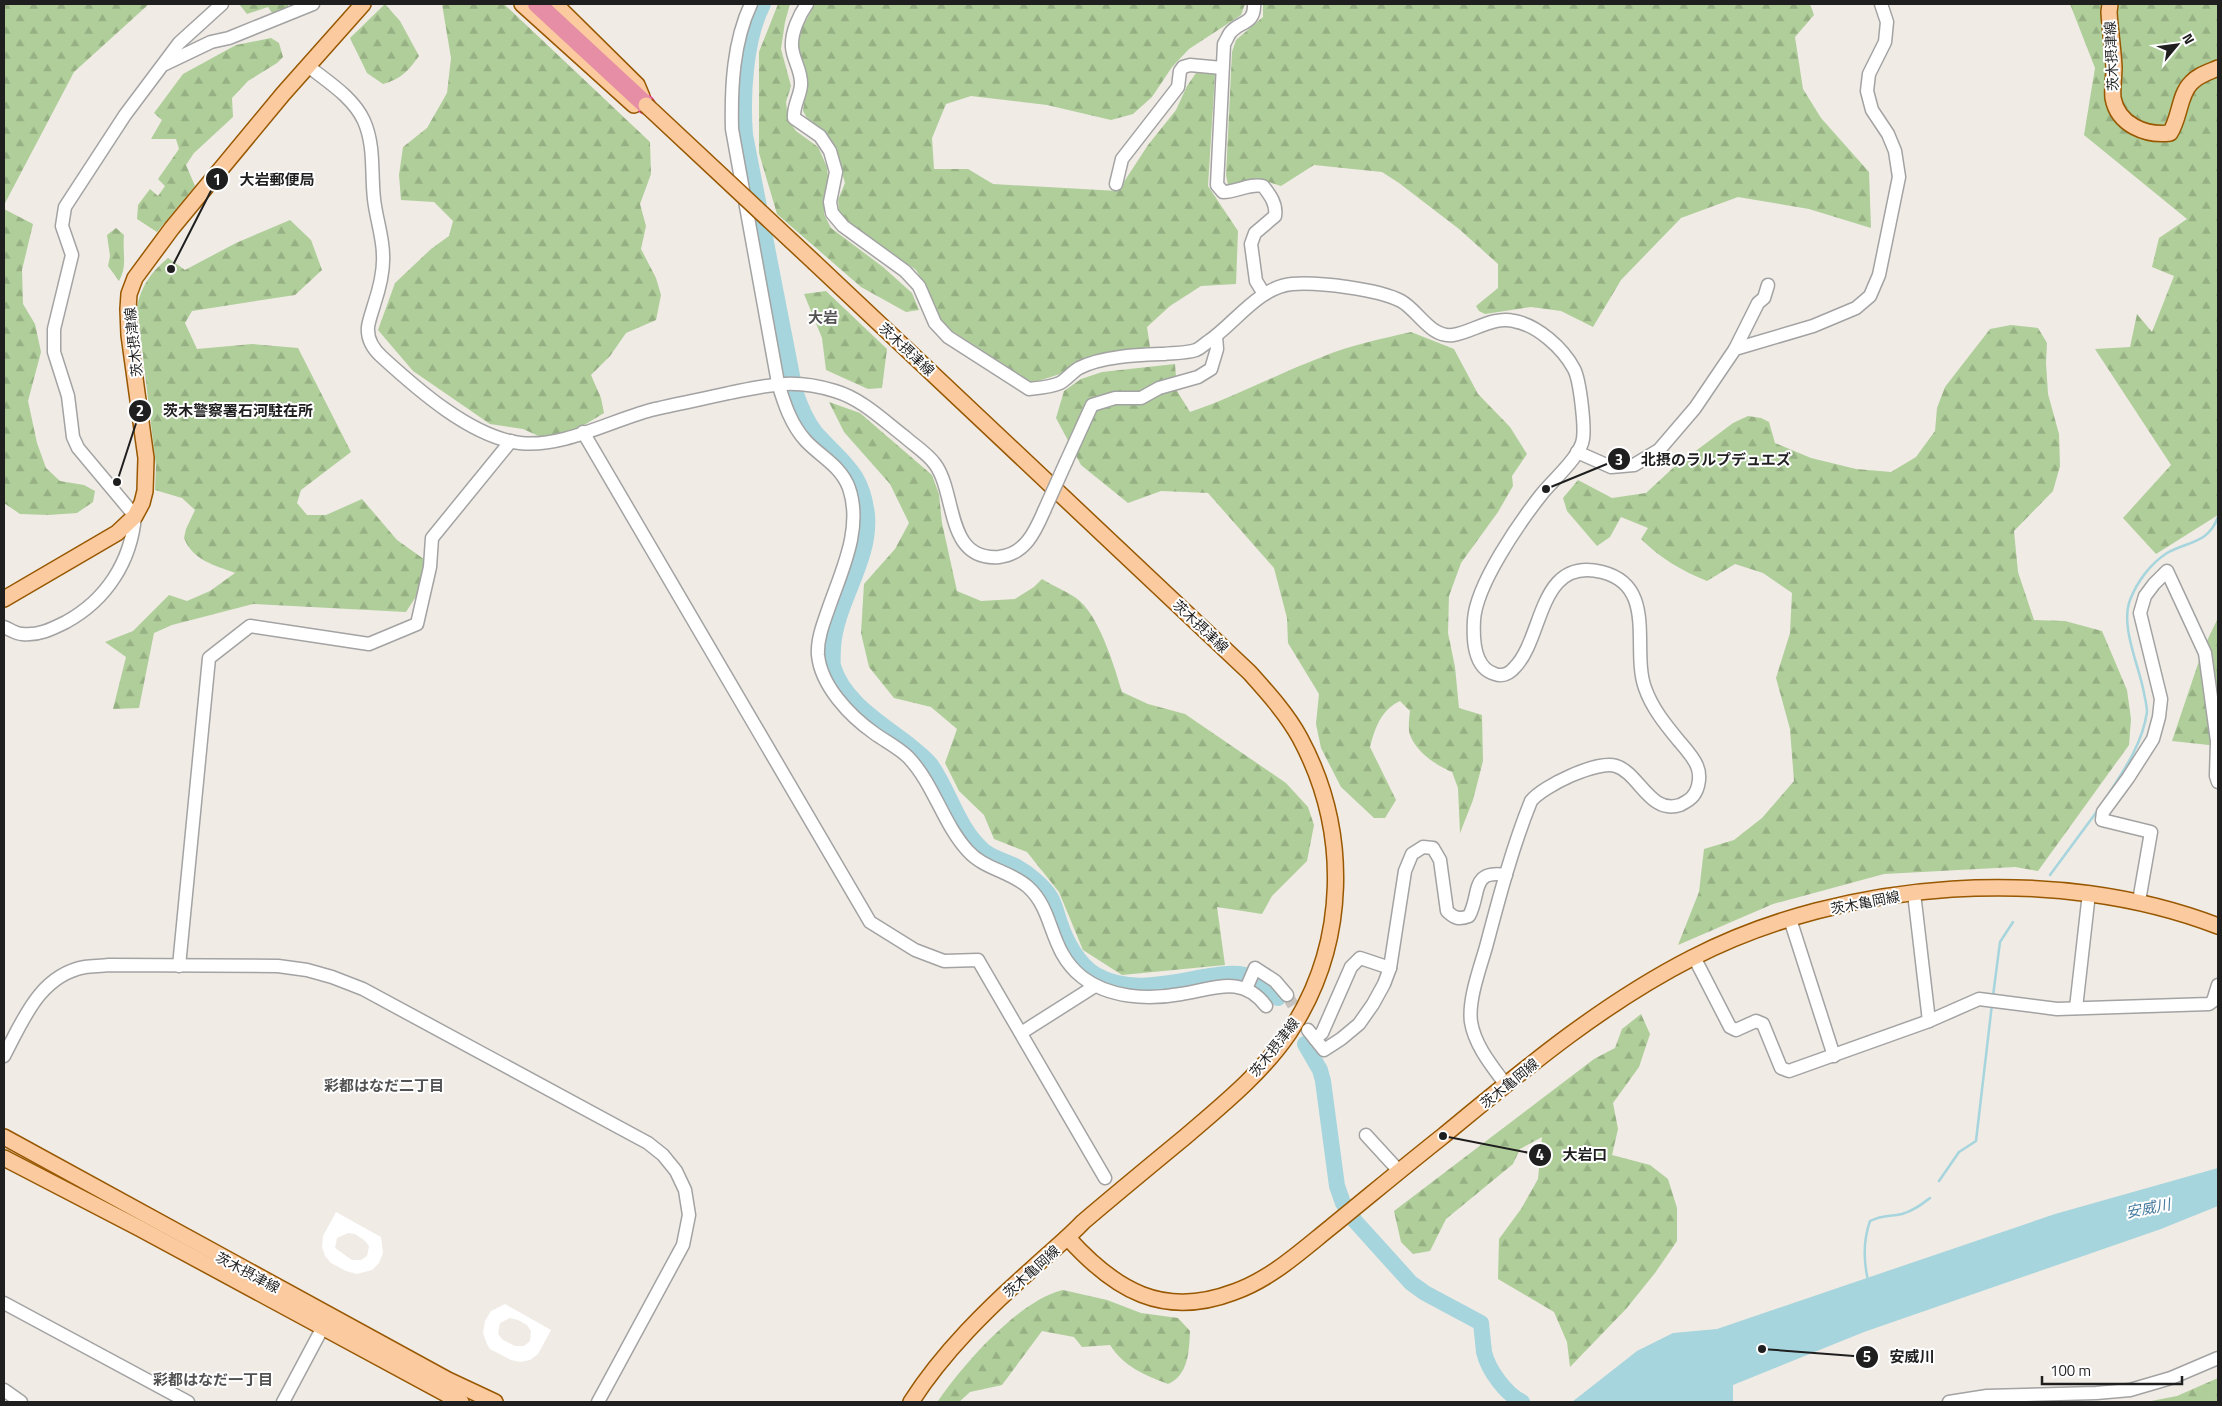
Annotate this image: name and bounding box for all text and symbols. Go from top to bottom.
street label: 茨木摂津線 [2099,20,2123,92]
north arrow [2152,20,2202,70]
text: N [2177,29,2200,48]
callout: 大岩郵便局 [205,164,325,194]
text: 1 [213,168,221,191]
text: 大岩郵便局 [239,168,315,191]
street label: 茨木摂津線 [119,306,147,378]
district label: 大岩 [808,306,838,329]
street label: 茨木摂津線 [874,317,940,381]
callout: 茨木警察署石河駐在所 [128,396,323,426]
text: 2 [136,399,144,422]
text: 茨木警察署石河駐在所 [163,399,313,422]
callout: 北摂のラルプデュエズ [1606,444,1801,474]
text: 3 [1615,448,1623,471]
text: 北摂のラルプデュエズ [1641,448,1791,471]
street label: 茨木摂津線 [1168,594,1234,658]
street label: 茨木亀岡線 [1829,885,1901,919]
street label: 茨木摂津線 [1244,1013,1304,1081]
street label: 茨木亀岡線 [1475,1053,1543,1113]
district label: 彩都はなだ二丁目 [324,1074,444,1097]
callout: 大岩口 [1528,1140,1618,1170]
text: 4 [1536,1143,1544,1166]
text: 大岩口 [1562,1143,1608,1166]
water label: 安威川 [2124,1192,2174,1224]
street label: 茨木亀岡線 [998,1240,1064,1302]
street label: 茨木摂津線 [212,1246,284,1298]
callout: 安威川 [1855,1342,1945,1372]
text: 5 [1863,1345,1871,1368]
text: 安威川 [1889,1345,1935,1368]
scale bar [2042,1354,2182,1386]
text: 100 m [2050,1359,2091,1382]
district label: 彩都はなだ一丁目 [153,1368,273,1391]

